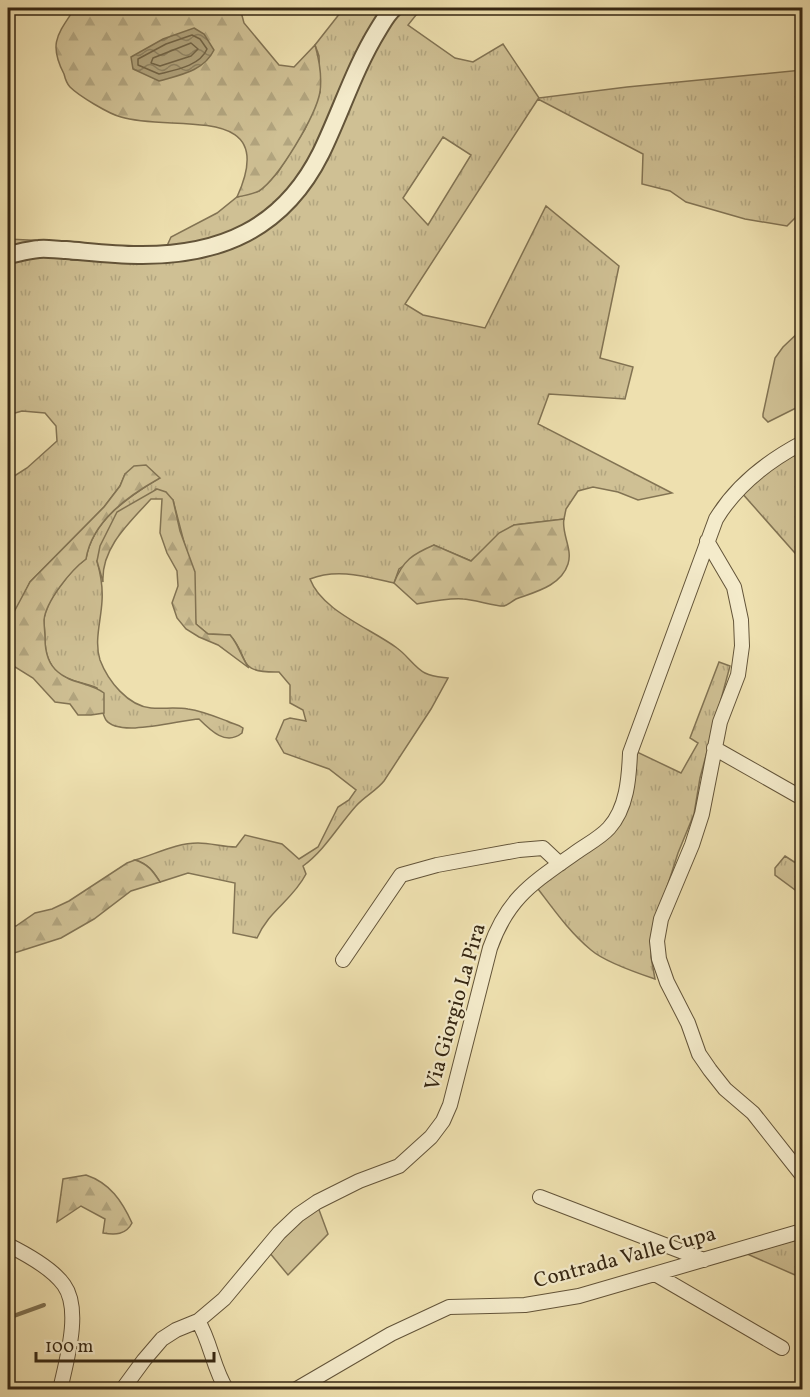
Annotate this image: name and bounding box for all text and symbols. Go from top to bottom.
street label: Via Giorgio La Pira [418,920,494,1094]
street label: Contrada Valle Cupa [531,1220,719,1296]
scale bar [36,1325,214,1363]
text: 100 m [45,1335,94,1360]

